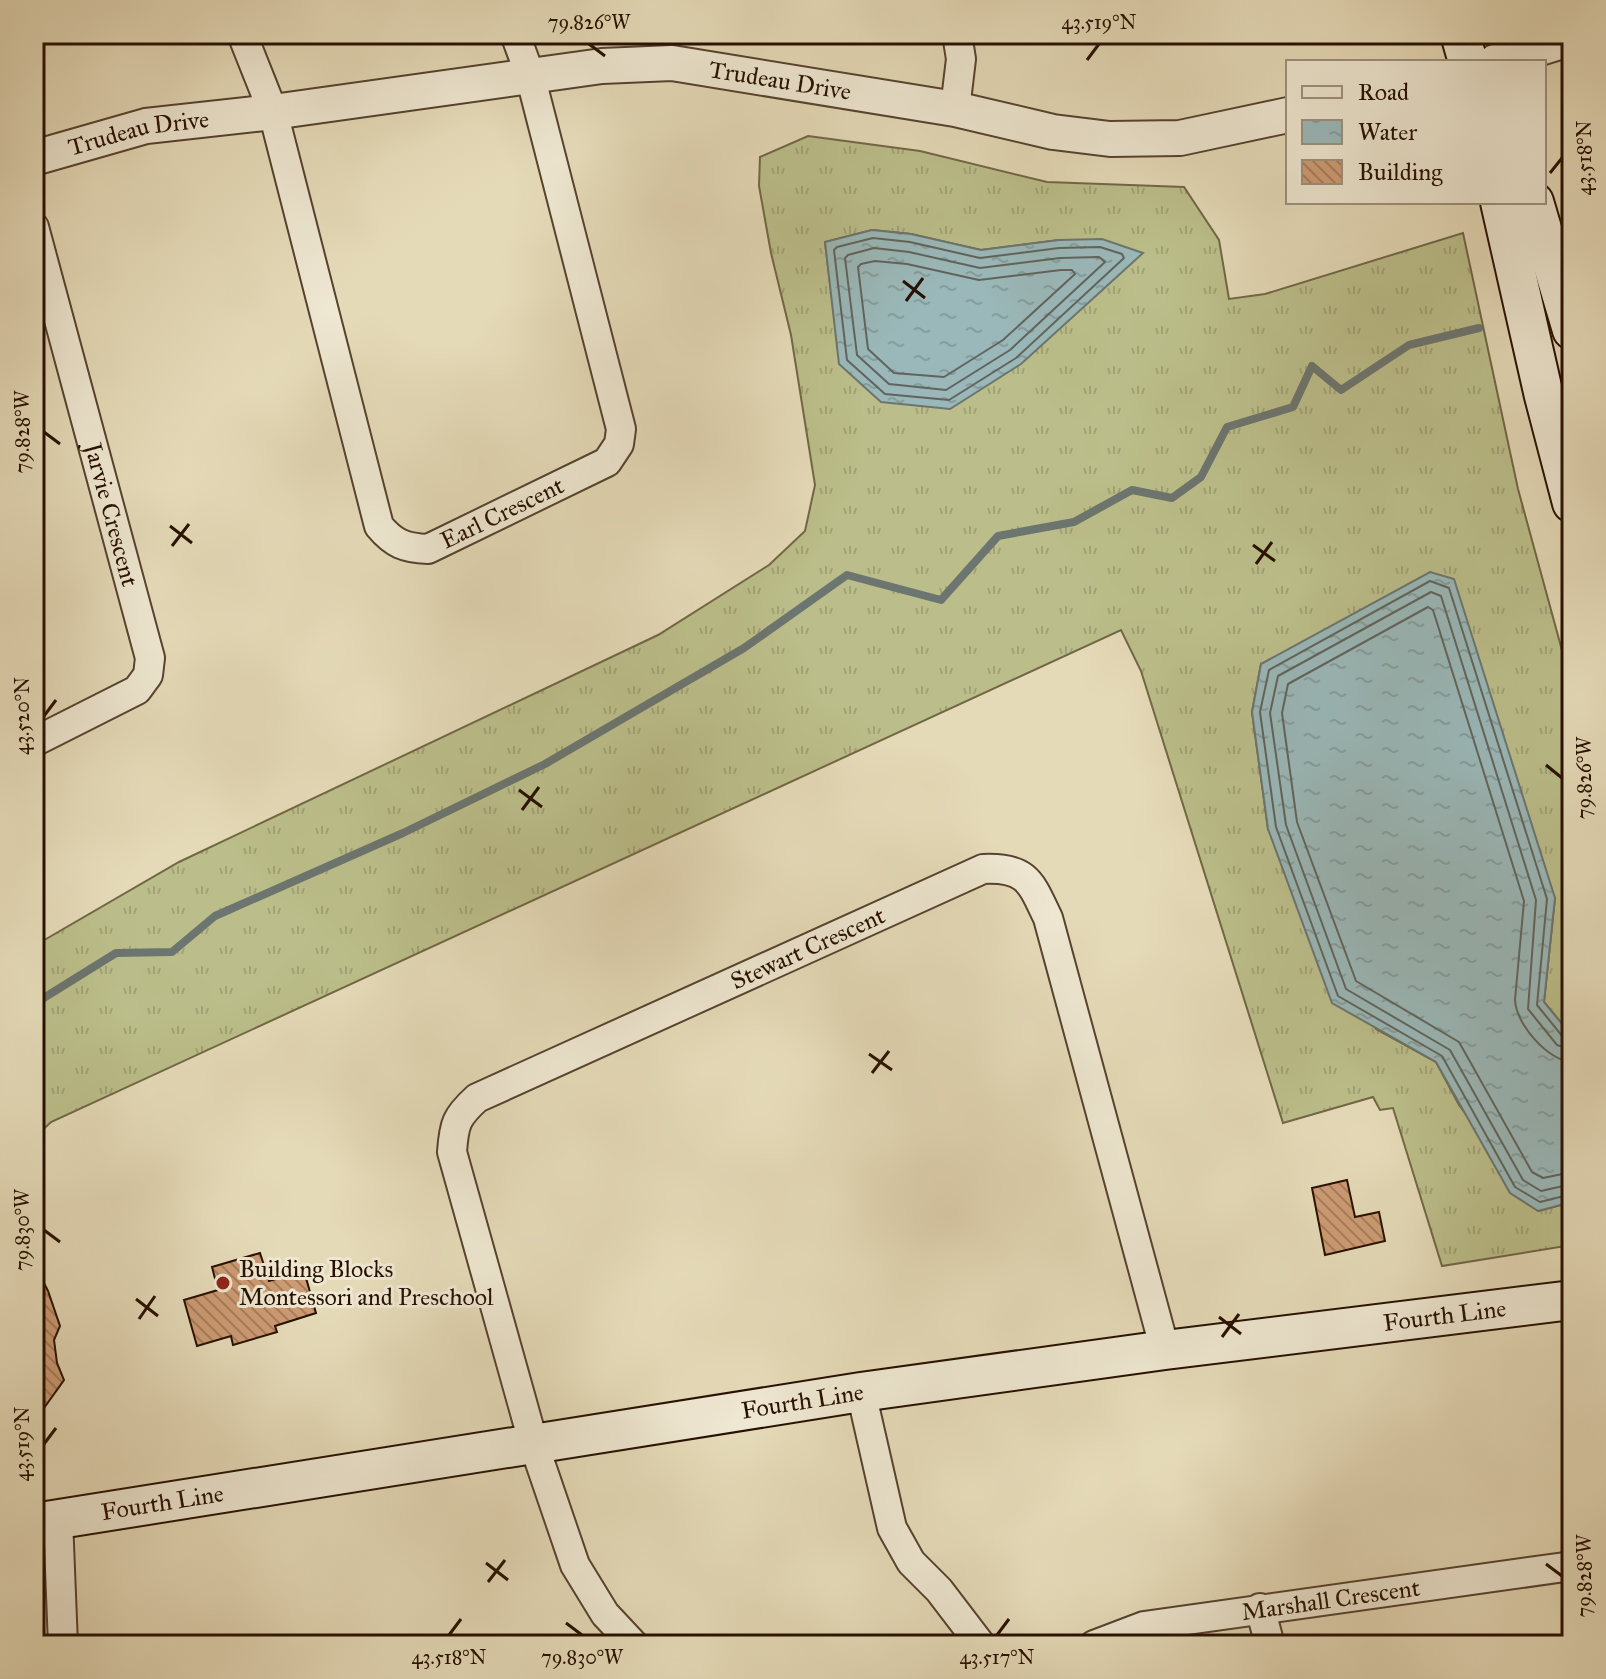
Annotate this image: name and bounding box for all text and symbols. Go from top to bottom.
text: 79.826°W [548,10,631,34]
text: 43.519°N [1061,10,1137,34]
street label: Trudeau Drive [707,54,853,107]
legend [1286,60,1546,204]
text: Road [1358,77,1409,107]
street label: Trudeau Drive [65,104,211,162]
text: Water [1358,117,1417,147]
text: 43.518°N [1572,120,1596,196]
text: Building [1358,157,1443,187]
text: 79.828°W [10,390,34,473]
street label: Jarvie Crescent [77,437,145,590]
street label: Earl Crescent [436,470,569,556]
text: 43.520°N [10,677,34,755]
text: 79.826°W [1572,736,1596,819]
street label: Stewart Crescent [726,900,890,996]
text: 79.830°W [10,1188,34,1271]
place label: Building Blocks Montessori and Preschool [239,1254,494,1312]
marker: Building Blocks Montessori and Preschool [214,1274,232,1292]
street label: Fourth Line [1382,1293,1508,1338]
street label: Fourth Line [739,1377,866,1426]
text: 43.519°N [10,1406,34,1482]
street label: Fourth Line [99,1478,226,1527]
text: 79.828°W [1572,1534,1596,1617]
street label: Marshall Crescent [1240,1572,1422,1627]
text: 43.518°N [411,1645,487,1669]
text: 79.830°W [541,1645,624,1669]
text: 43.517°N [959,1645,1035,1669]

